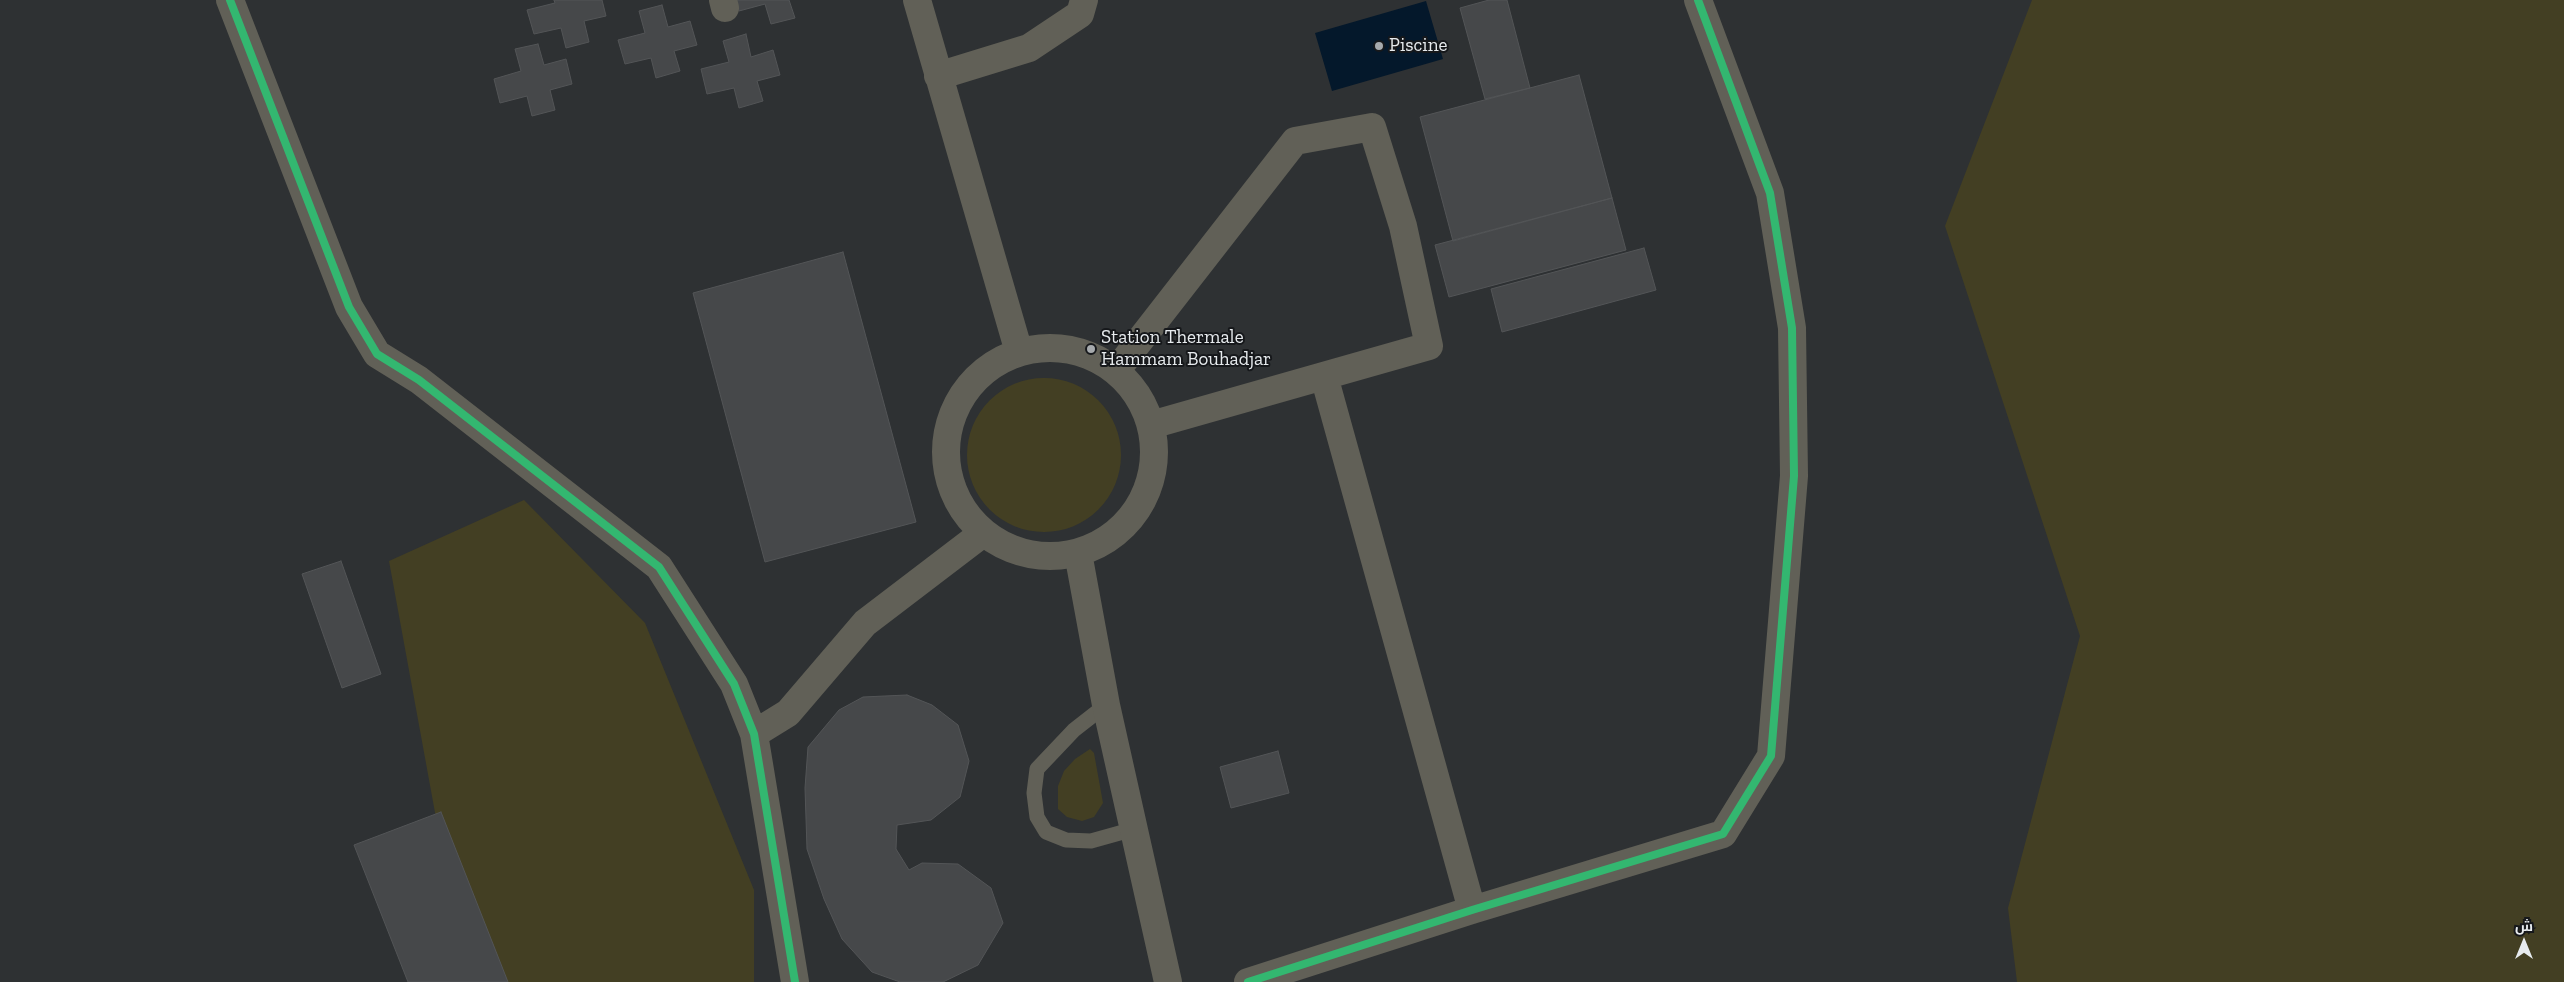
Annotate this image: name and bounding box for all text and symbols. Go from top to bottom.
place label: Piscine [1389,35,1447,57]
marker: Piscine [1373,40,1385,52]
place label: Station Thermale Hammam Bouhadjar [1101,327,1271,371]
marker: Station Thermale Hammam Bouhadjar [1085,343,1097,355]
north arrow [2499,917,2549,967]
text: ش [2515,918,2533,935]

